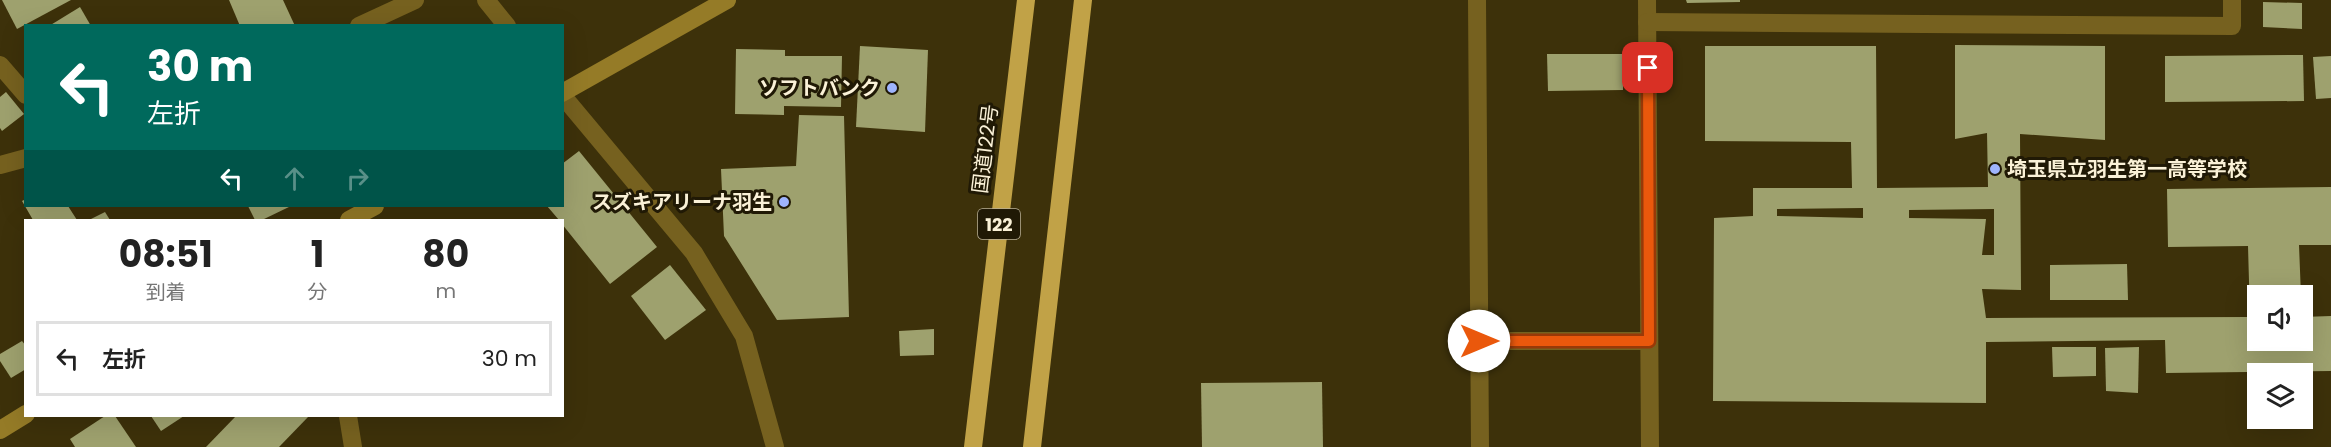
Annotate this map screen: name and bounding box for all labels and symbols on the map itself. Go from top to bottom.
pin [1622,42,1673,93]
place label: ソフトバンク [759,74,880,102]
marker: ソフトバンク [885,81,899,95]
street label: 国道122号 [966,103,1004,195]
place label: 埼玉県立羽生第一高等学校 [2007,155,2247,183]
marker: 埼玉県立羽生第一高等学校 [1988,162,2002,176]
place label: スズキアリーナ羽生 [592,188,772,216]
marker: スズキアリーナ羽生 [777,195,791,209]
road number: 122 [978,209,1020,239]
position arrow [1447,309,1511,373]

